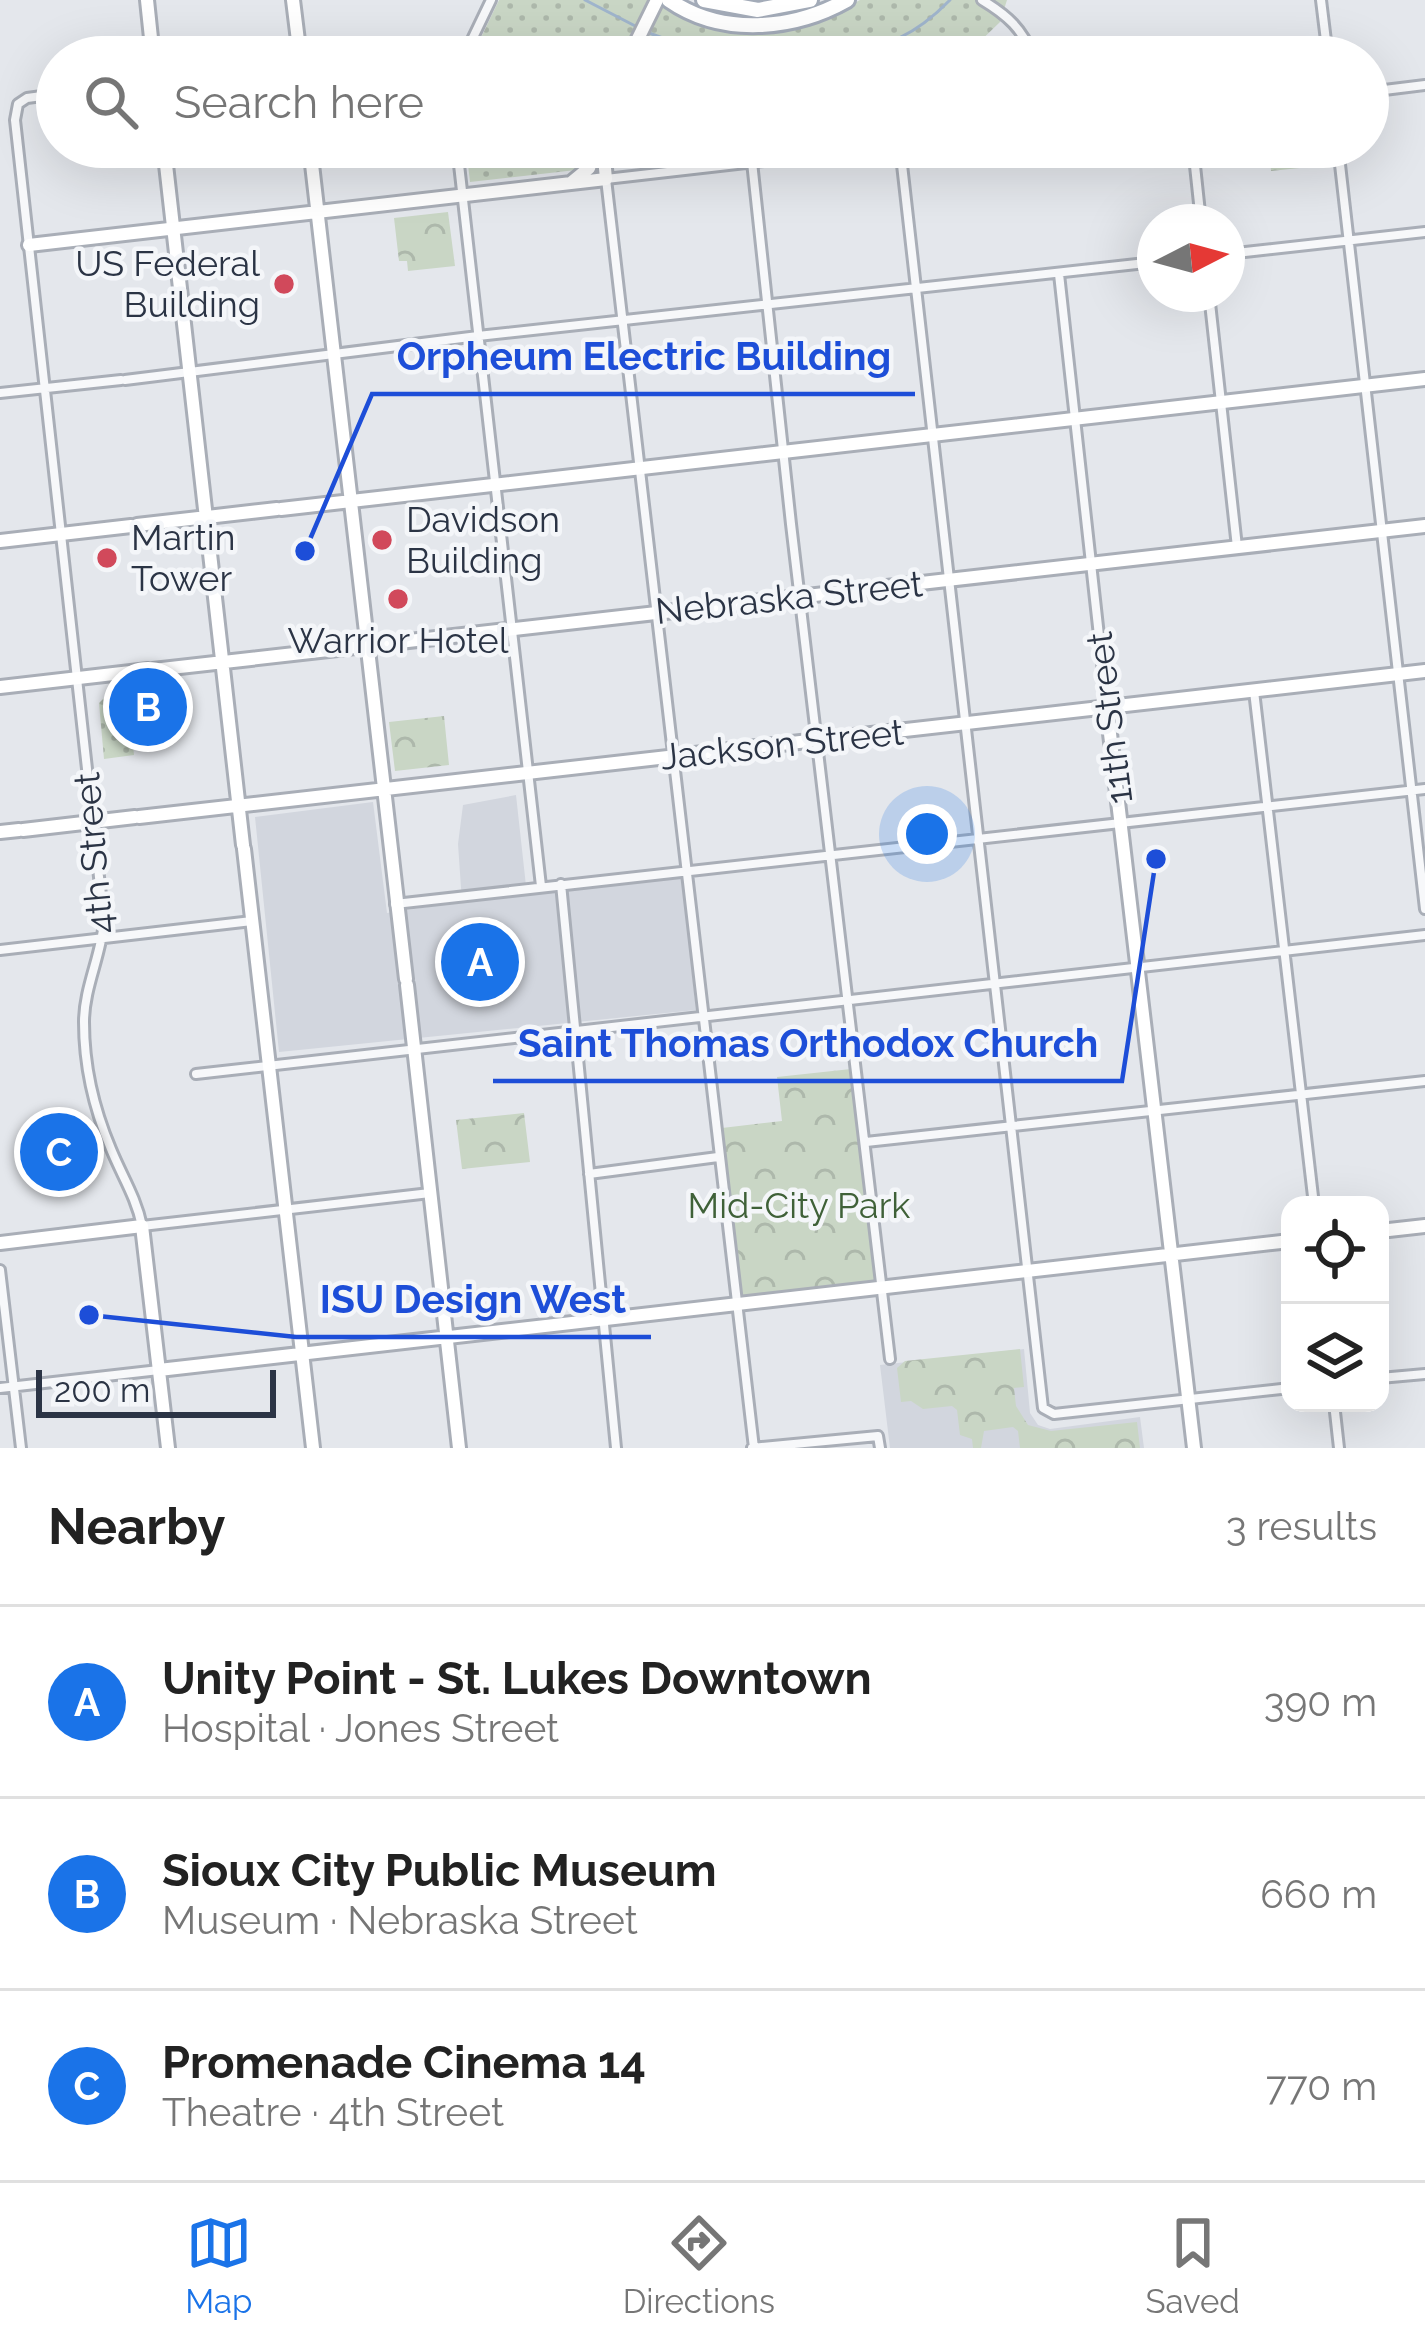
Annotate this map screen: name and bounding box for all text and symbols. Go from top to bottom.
search box [36,36,1389,168]
icon: search [78,69,144,135]
text: Search here [174,76,424,129]
north arrow [1137,204,1245,312]
place label: US Federal Building [75,242,260,325]
marker: US Federal Building [271,271,297,297]
callout: Orpheum Electric Building [372,319,915,394]
text: Orpheum Electric Building [397,333,891,379]
place label: Davidson Building [406,498,560,581]
place label: Martin Tower [131,516,236,599]
marker: Davidson Building [369,527,395,553]
marker: Martin Tower [94,545,120,571]
street label: Nebraska Street [654,562,924,632]
marker: Warrior Hotel [385,586,411,612]
place label: Warrior Hotel [288,619,509,661]
street label: 11th Street [1078,630,1140,806]
pin: B [109,662,187,752]
street label: Jackson Street [658,710,906,778]
street label: 4th Street [65,771,121,935]
your location [897,804,957,864]
pin: A [441,917,519,1007]
callout: Saint Thomas Orthodox Church [493,1006,1122,1081]
text: Saint Thomas Orthodox Church [518,1020,1098,1066]
pin: C [20,1107,98,1197]
park label: Mid-City Park [688,1184,910,1226]
map controls [1281,1196,1389,1412]
button: locate [1281,1196,1389,1304]
callout: ISU Design West [296,1262,651,1337]
text: ISU Design West [320,1276,626,1322]
button: layers [1281,1304,1389,1412]
scale bar [36,1364,276,1417]
text: 200 m [54,1371,150,1410]
text: Nearby [48,1496,225,1556]
text: 3 results [1226,1503,1377,1549]
text: Unity Point - St. Lukes Downtown [162,1652,872,1705]
text: A [74,1679,100,1725]
text: 390 m [1264,1679,1377,1725]
text: Hospital · Jones Street [162,1705,559,1751]
text: Sioux City Public Museum [162,1844,717,1897]
text: B [74,1871,100,1917]
text: 660 m [1260,1871,1377,1917]
text: Museum · Nebraska Street [162,1897,638,1943]
text: Promenade Cinema 14 [162,2036,646,2089]
text: C [74,2063,100,2109]
text: 770 m [1266,2063,1377,2109]
text: Theatre · 4th Street [162,2089,504,2135]
tab: Map [185,2210,252,2321]
tab: Directions [623,2210,775,2321]
tab: Saved [1145,2210,1240,2321]

